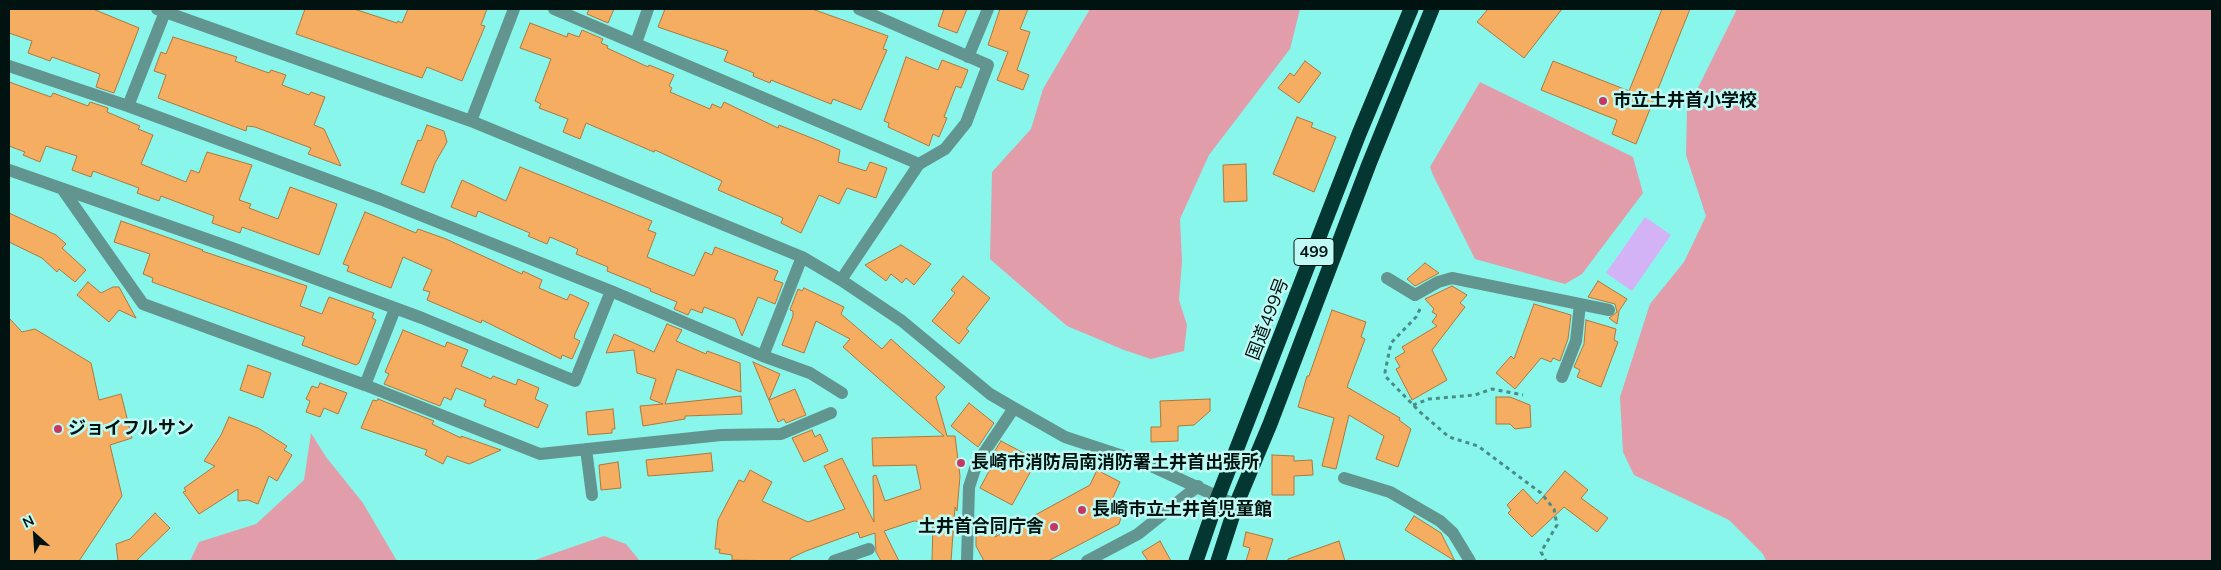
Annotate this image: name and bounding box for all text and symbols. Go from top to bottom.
place label: 市立土井首小学校 [1613,90,1757,112]
marker: 市立土井首小学校 [1597,95,1609,107]
road number: 499 [1294,238,1334,266]
street label: 国道499号 [1242,275,1294,363]
place label: ジョイフルサン [68,418,194,440]
marker: ジョイフルサン [52,423,64,435]
place label: 長崎市消防局南消防署土井首出張所 [971,452,1259,474]
marker: 長崎市消防局南消防署土井首出張所 [955,457,967,469]
place label: 長崎市立土井首児童館 [1092,499,1272,521]
marker: 長崎市立土井首児童館 [1076,504,1088,516]
north arrow [10,510,60,560]
text: N [20,511,37,532]
place label: 土井首合同庁舎 [918,516,1044,538]
marker: 土井首合同庁舎 [1048,521,1060,533]

